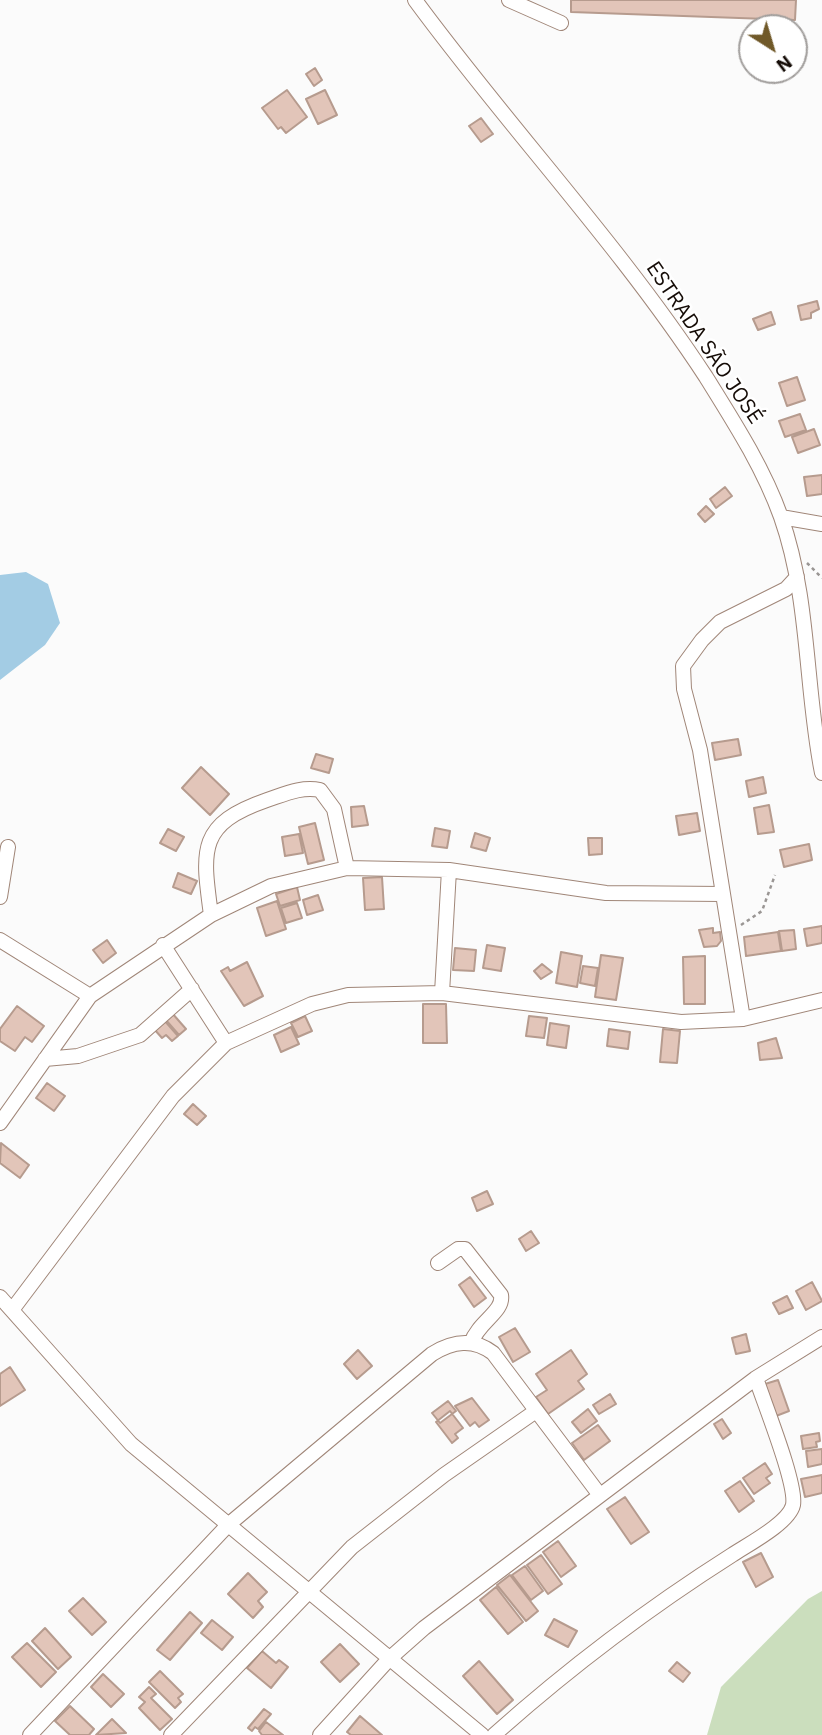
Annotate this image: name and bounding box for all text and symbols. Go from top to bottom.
north arrow [738,14,808,84]
text: N [772,50,797,78]
street label: ESTRADA SÃO JOSÉ [640,257,768,429]

